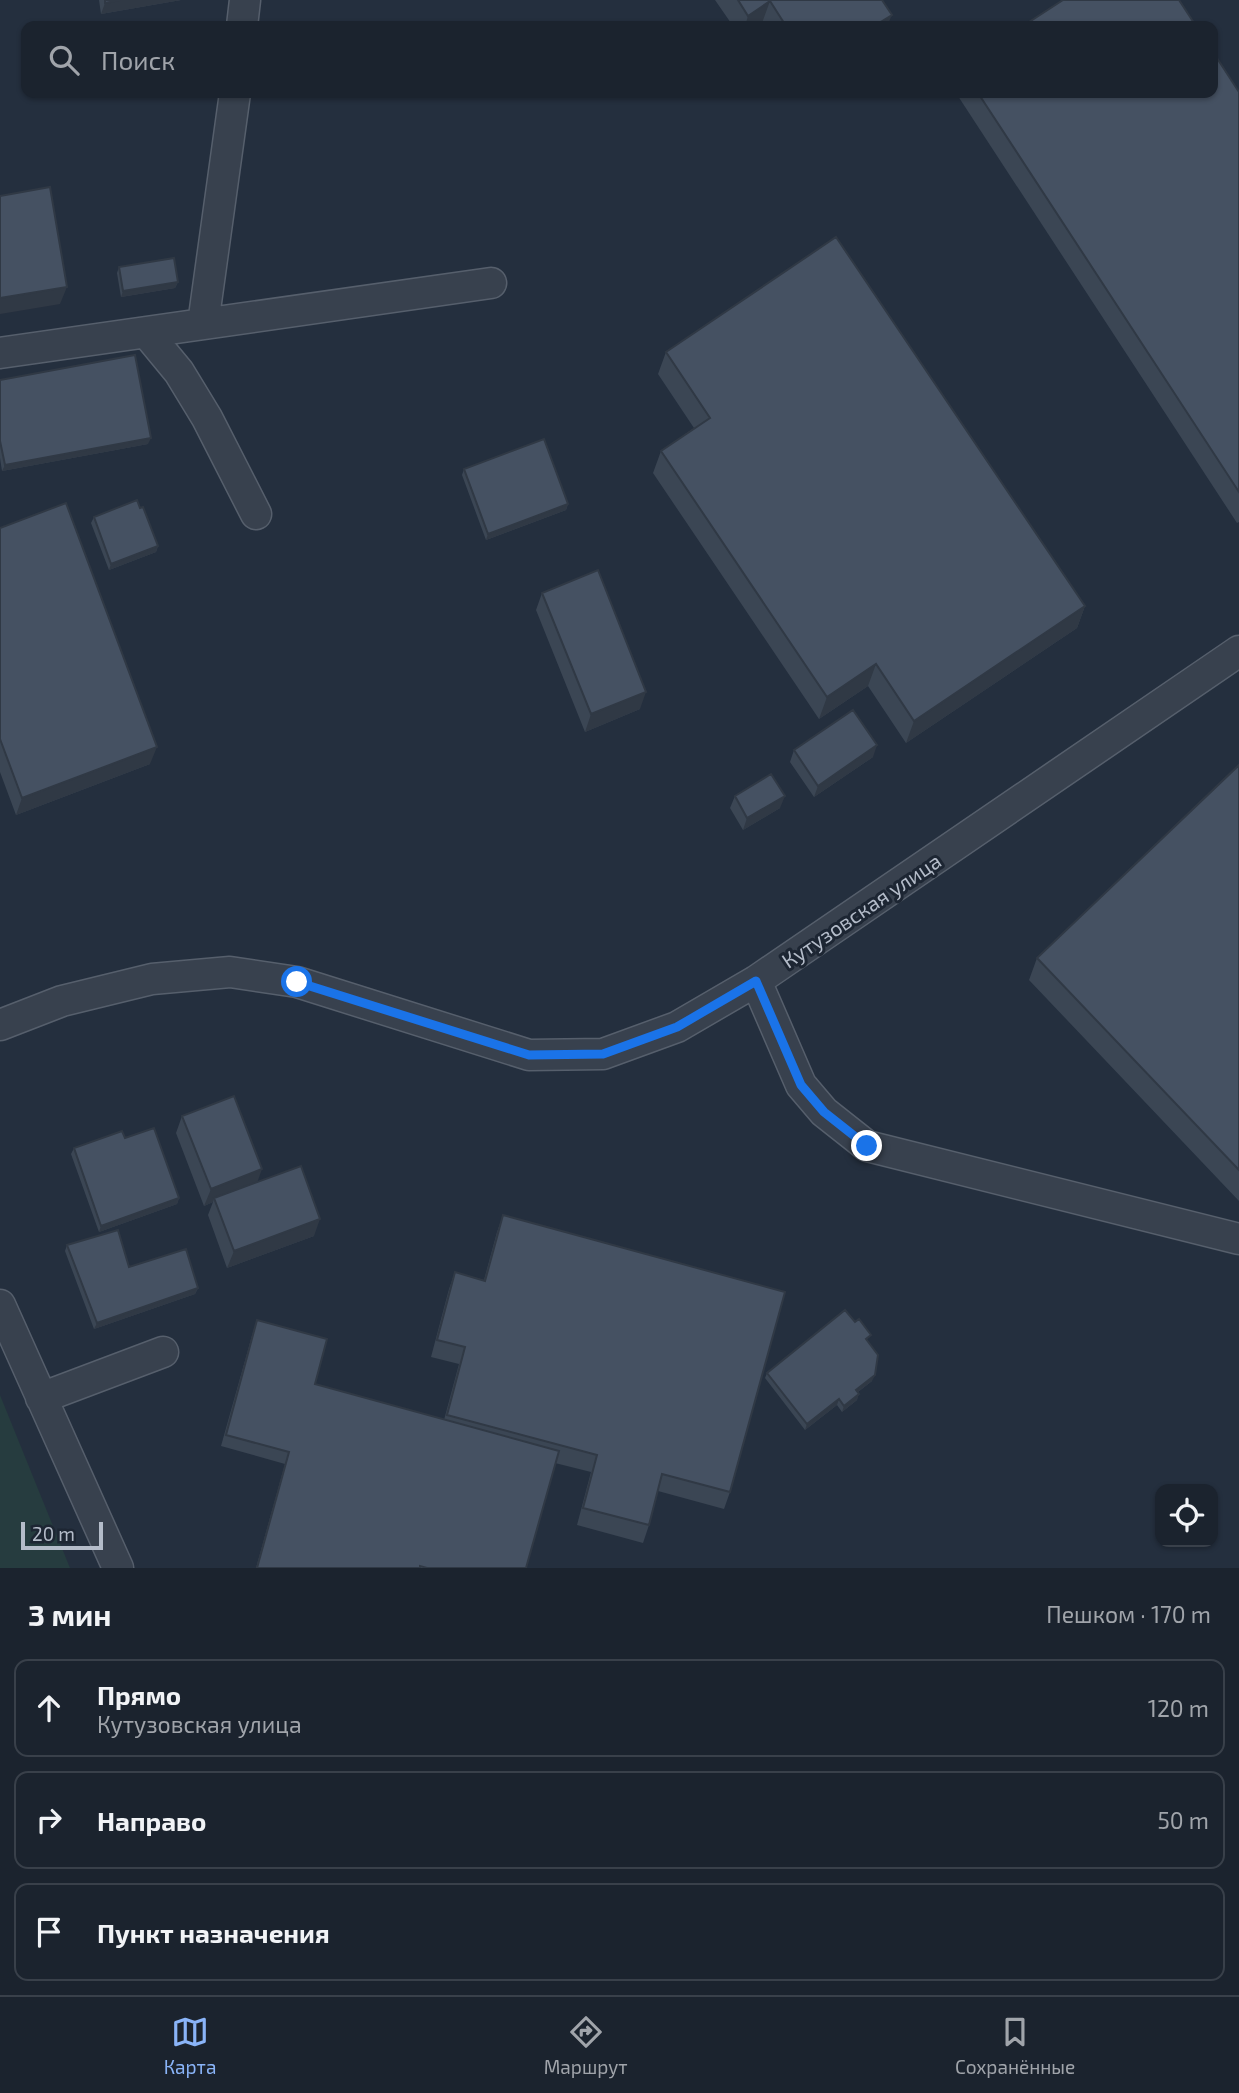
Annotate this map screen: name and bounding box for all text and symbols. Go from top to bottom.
search box [21,21,1218,98]
icon: search [45,41,83,79]
text: Поиск [101,44,175,75]
street label: Кутузовская улица [777,847,946,973]
route start [281,966,312,997]
route end [851,1130,882,1161]
map controls [1155,1484,1218,1547]
button: locate [1155,1484,1218,1547]
scale bar [21,1519,103,1551]
text: 20 m [32,1522,75,1545]
text: 3 мин [28,1596,112,1632]
text: Пешком · 170 m [1046,1600,1211,1628]
text: Прямо [97,1679,181,1710]
icon: ahead [30,1689,68,1727]
text: 120 m [1148,1694,1209,1722]
text: Кутузовская улица [97,1710,302,1738]
icon: right [30,1801,68,1839]
text: Направо [97,1805,206,1836]
text: 50 m [1158,1806,1209,1834]
icon: arrive [30,1913,68,1951]
text: Пункт назначения [97,1917,330,1948]
tab: Карта [164,2013,216,2078]
tab: Маршрут [544,2013,628,2078]
tab: Сохранённые [955,2013,1075,2078]

